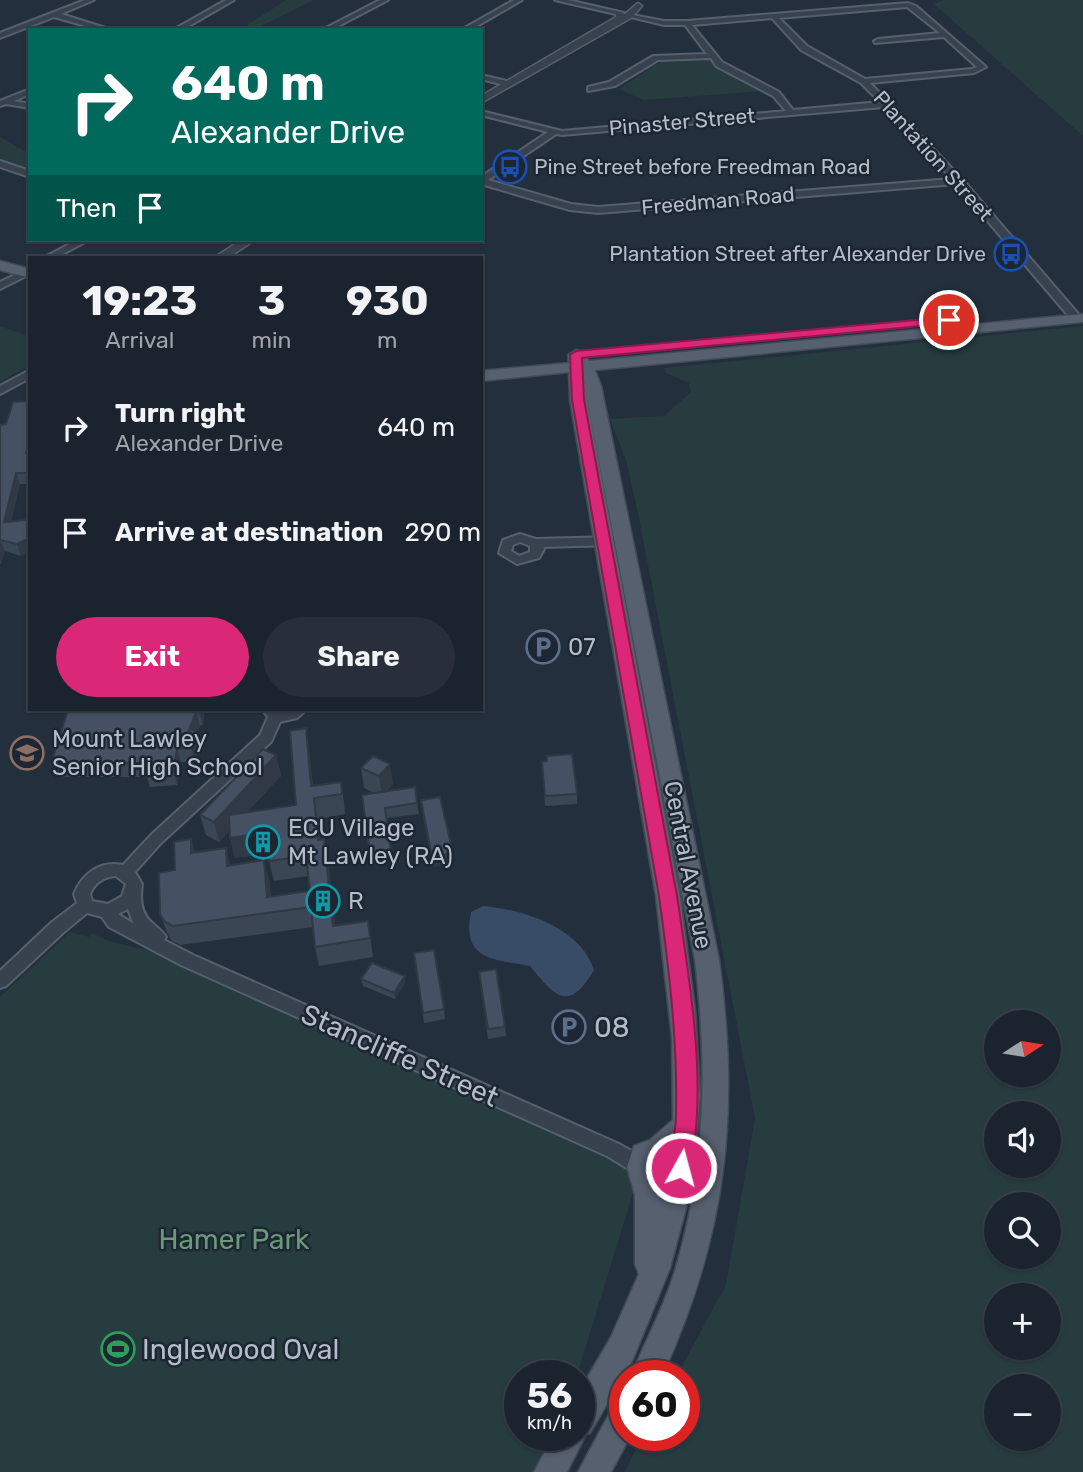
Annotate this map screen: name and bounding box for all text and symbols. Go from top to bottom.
text: 640 m [171,54,325,112]
icon: right [56,56,147,147]
street label: Plantation Street [868,85,998,226]
street label: Pinaster Street [608,103,756,140]
text: Alexander Drive [171,113,405,151]
bus stop icon: Pine Street before Freedman Road [491,148,529,186]
place label: Pine Street before Freedman Road [534,154,870,179]
street label: Freedman Road [640,181,796,220]
icon: arrive [131,189,169,227]
text: Then [56,193,117,224]
bus stop icon: Plantation Street after Alexander Drive [992,235,1030,273]
place label: Plantation Street after Alexander Drive [609,241,986,266]
text: 19:23 [82,276,197,326]
text: 3 [258,276,285,326]
text: 930 [346,276,429,326]
pin [919,290,979,350]
icon: arrive [930,301,968,339]
text: Arrival [105,326,174,354]
text: min [252,326,292,354]
text: m [377,326,398,354]
text: Turn right [115,398,245,429]
icon: right [56,409,94,447]
text: 640 m [377,412,455,443]
text: Alexander Drive [115,429,283,457]
icon: arrive [56,514,94,552]
text: Arrive at destination [115,517,383,548]
text: 290 m [404,517,481,548]
button: Exit [56,617,249,697]
button: Share [263,617,455,697]
parking icon: 07 [524,628,562,666]
place label: 07 [568,633,596,661]
place label: Mount Lawley Senior High School [52,725,263,781]
school or university icon: Mount Lawley Senior High School [8,734,46,772]
street label: Central Avenue [658,779,718,951]
place label: ECU Village Mt Lawley (RA) [288,814,453,870]
building icon: ECU Village Mt Lawley (RA) [244,823,282,861]
building icon: R [304,882,342,920]
place label: R [348,887,364,915]
street label: Stancliffe Street [296,997,504,1114]
parking icon: 08 [550,1008,588,1046]
north arrow [984,1010,1060,1087]
map controls [984,1010,1061,1451]
place label: 08 [594,1011,630,1044]
button: sound [984,1101,1061,1178]
position arrow [644,1131,718,1205]
button: search [984,1192,1061,1269]
park label: Hamer Park [158,1223,310,1256]
button: + [984,1283,1061,1360]
sports icon: Inglewood Oval [99,1330,137,1368]
place label: Inglewood Oval [142,1333,339,1366]
speed limit sign: 60 [609,1360,700,1451]
button: − [984,1374,1061,1451]
text: 56 [527,1375,572,1417]
text: km/h [527,1412,572,1434]

